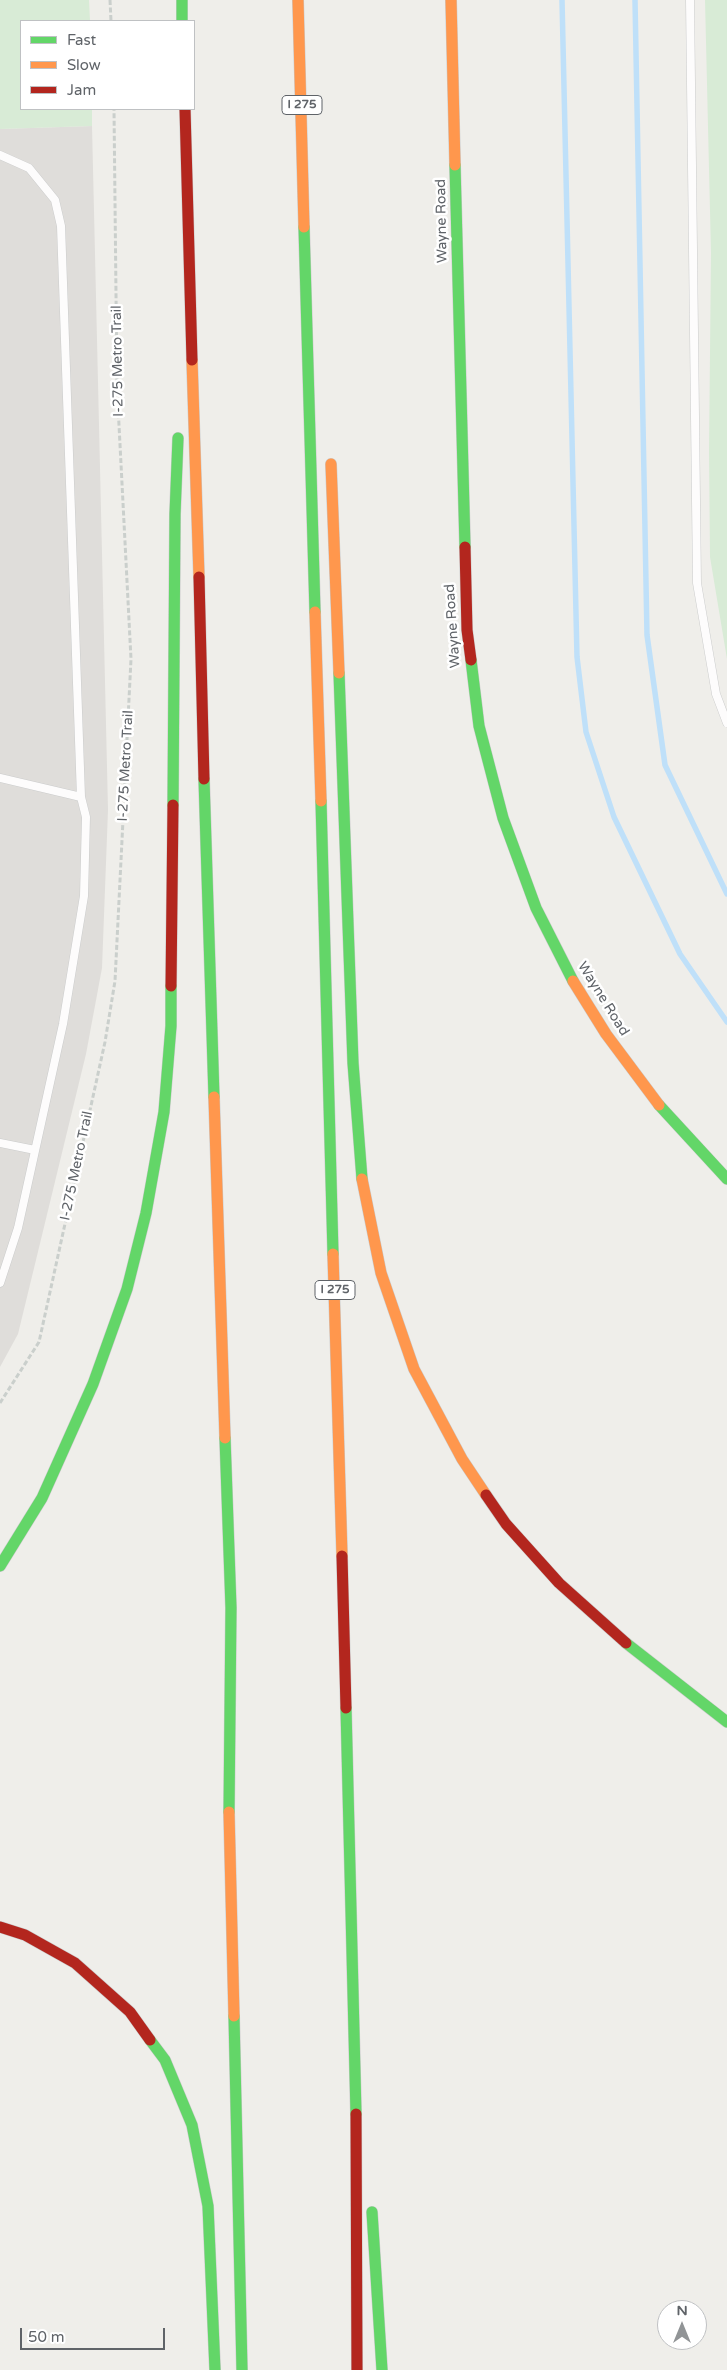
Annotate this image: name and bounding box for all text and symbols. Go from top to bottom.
legend [20,20,195,110]
text: Fast [67,31,96,49]
text: Slow [67,56,101,74]
text: Jam [67,81,96,99]
road number: I 275 [282,96,322,114]
street label: Wayne Road [433,179,451,263]
street label: I-275 Metro Trail [109,305,127,417]
street label: Wayne Road [442,583,464,669]
street label: I-275 Metro Trail [115,710,137,822]
street label: Wayne Road [574,959,632,1039]
street label: I-275 Metro Trail [57,1110,97,1222]
road number: I 275 [315,1280,355,1300]
north arrow [657,2300,707,2350]
text: N [676,2302,688,2319]
scale bar [22,2318,168,2350]
text: 50 m [28,2328,65,2346]

